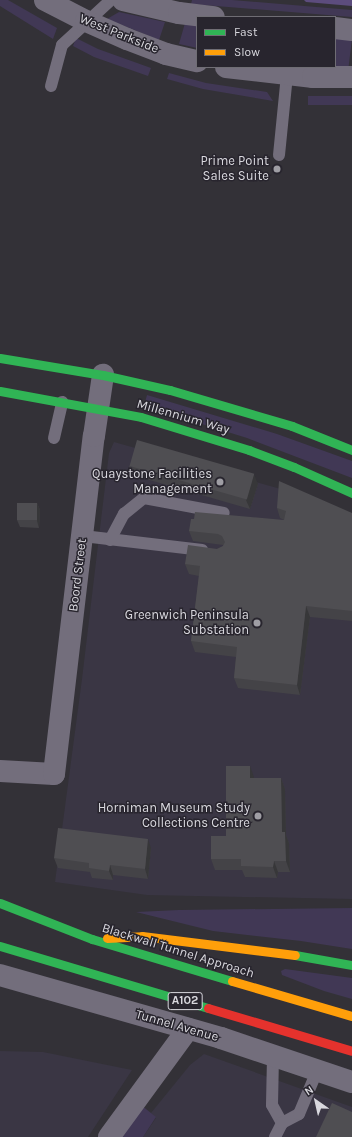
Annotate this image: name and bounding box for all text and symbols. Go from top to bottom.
street label: West Parkside [77,11,161,57]
legend [196,16,336,68]
text: Fast [234,25,257,39]
text: Slow [234,45,260,59]
place label: Prime Point Sales Suite [200,154,269,185]
marker: Prime Point Sales Suite [272,164,282,174]
street label: Millennium Way [135,396,231,438]
place label: Quaystone Facilities Management [92,467,212,498]
marker: Quaystone Facilities Management [215,477,225,487]
street label: Boord Street [66,538,90,612]
place label: Greenwich Peninsula Substation [125,608,249,639]
marker: Greenwich Peninsula Substation [252,618,262,628]
place label: Horniman Museum Study Collections Centre [98,801,250,832]
marker: Horniman Museum Study Collections Centre [253,811,263,821]
street label: Blackwall Tunnel Approach [100,920,256,982]
road number: A102 [167,991,203,1011]
street label: Tunnel Avenue [134,1007,220,1045]
north arrow [296,1081,336,1121]
text: N [302,1083,316,1098]

